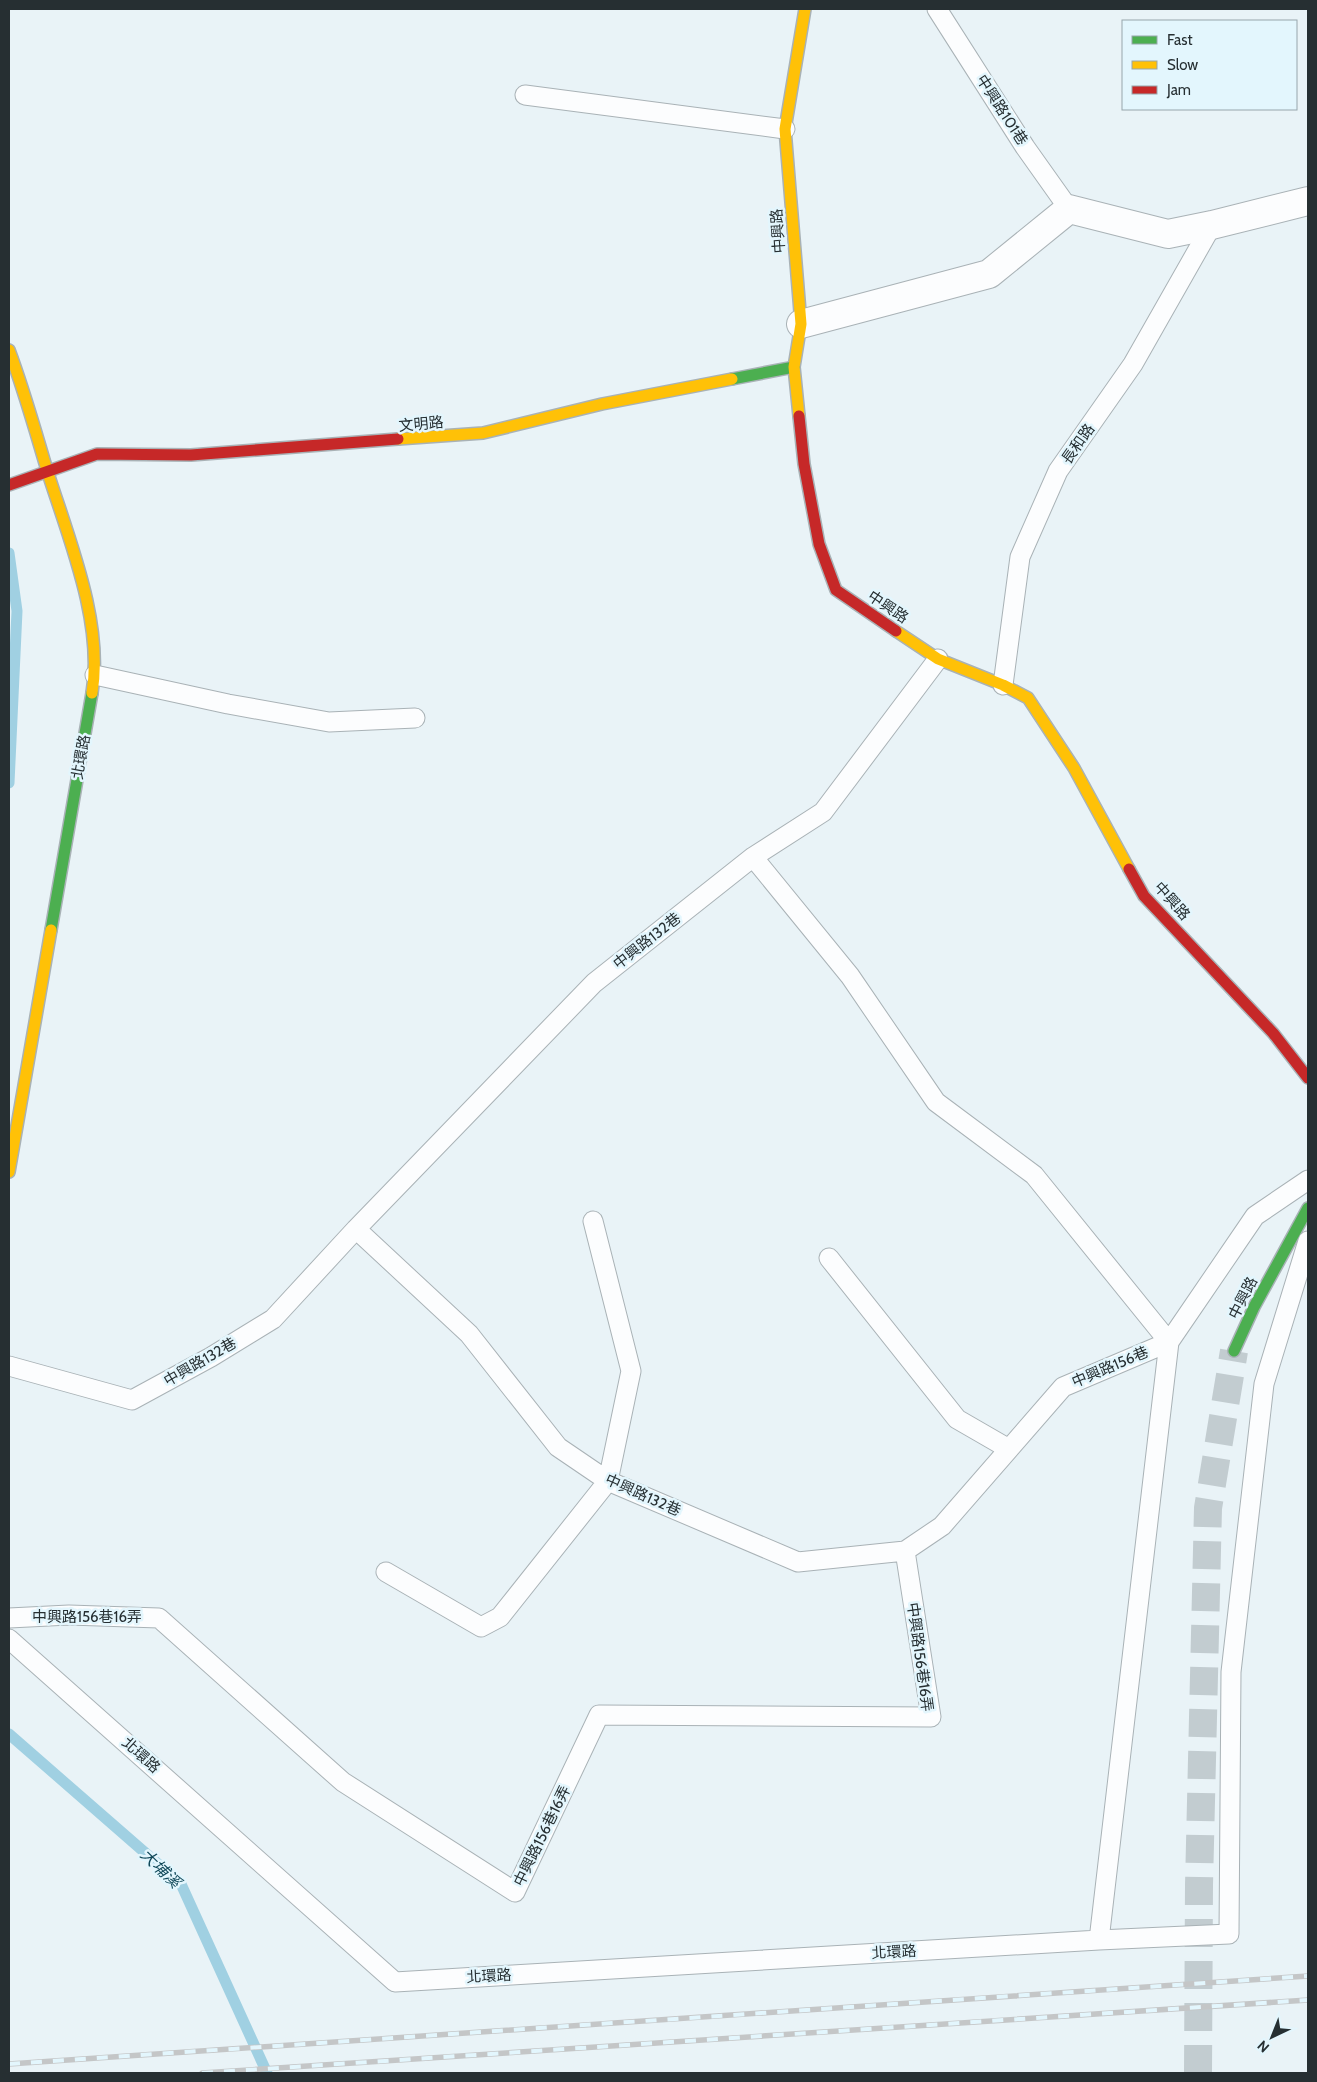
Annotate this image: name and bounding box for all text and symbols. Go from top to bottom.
legend [1122,20,1297,110]
text: Fast [1167,31,1192,49]
text: Slow [1167,56,1198,74]
street label: 中興路101巷 [973,71,1031,149]
text: Jam [1166,81,1191,99]
street label: 中興路 [767,208,789,254]
street label: 文明路 [398,413,444,435]
street label: 長和路 [1058,420,1098,468]
street label: 中興路 [864,587,912,627]
street label: 北環路 [68,733,94,781]
street label: 中興路 [1150,878,1194,924]
street label: 中興路132巷 [610,909,684,973]
street label: 中興路 [1225,1274,1261,1322]
street label: 中興路132巷 [160,1334,240,1390]
street label: 中興路156巷 [1069,1343,1151,1391]
street label: 中興路132巷 [602,1470,684,1520]
street label: 中興路156巷16弄 [903,1601,937,1713]
street label: 中興路156巷16弄 [32,1608,142,1626]
street label: 北環路 [118,1733,164,1777]
street label: 中興路156巷16弄 [510,1783,574,1889]
water label: 大埔溪 [137,1845,186,1893]
street label: 北環路 [871,1942,917,1962]
street label: 北環路 [466,1966,512,1986]
north arrow [1247,2012,1297,2062]
text: N [1253,2037,1273,2056]

